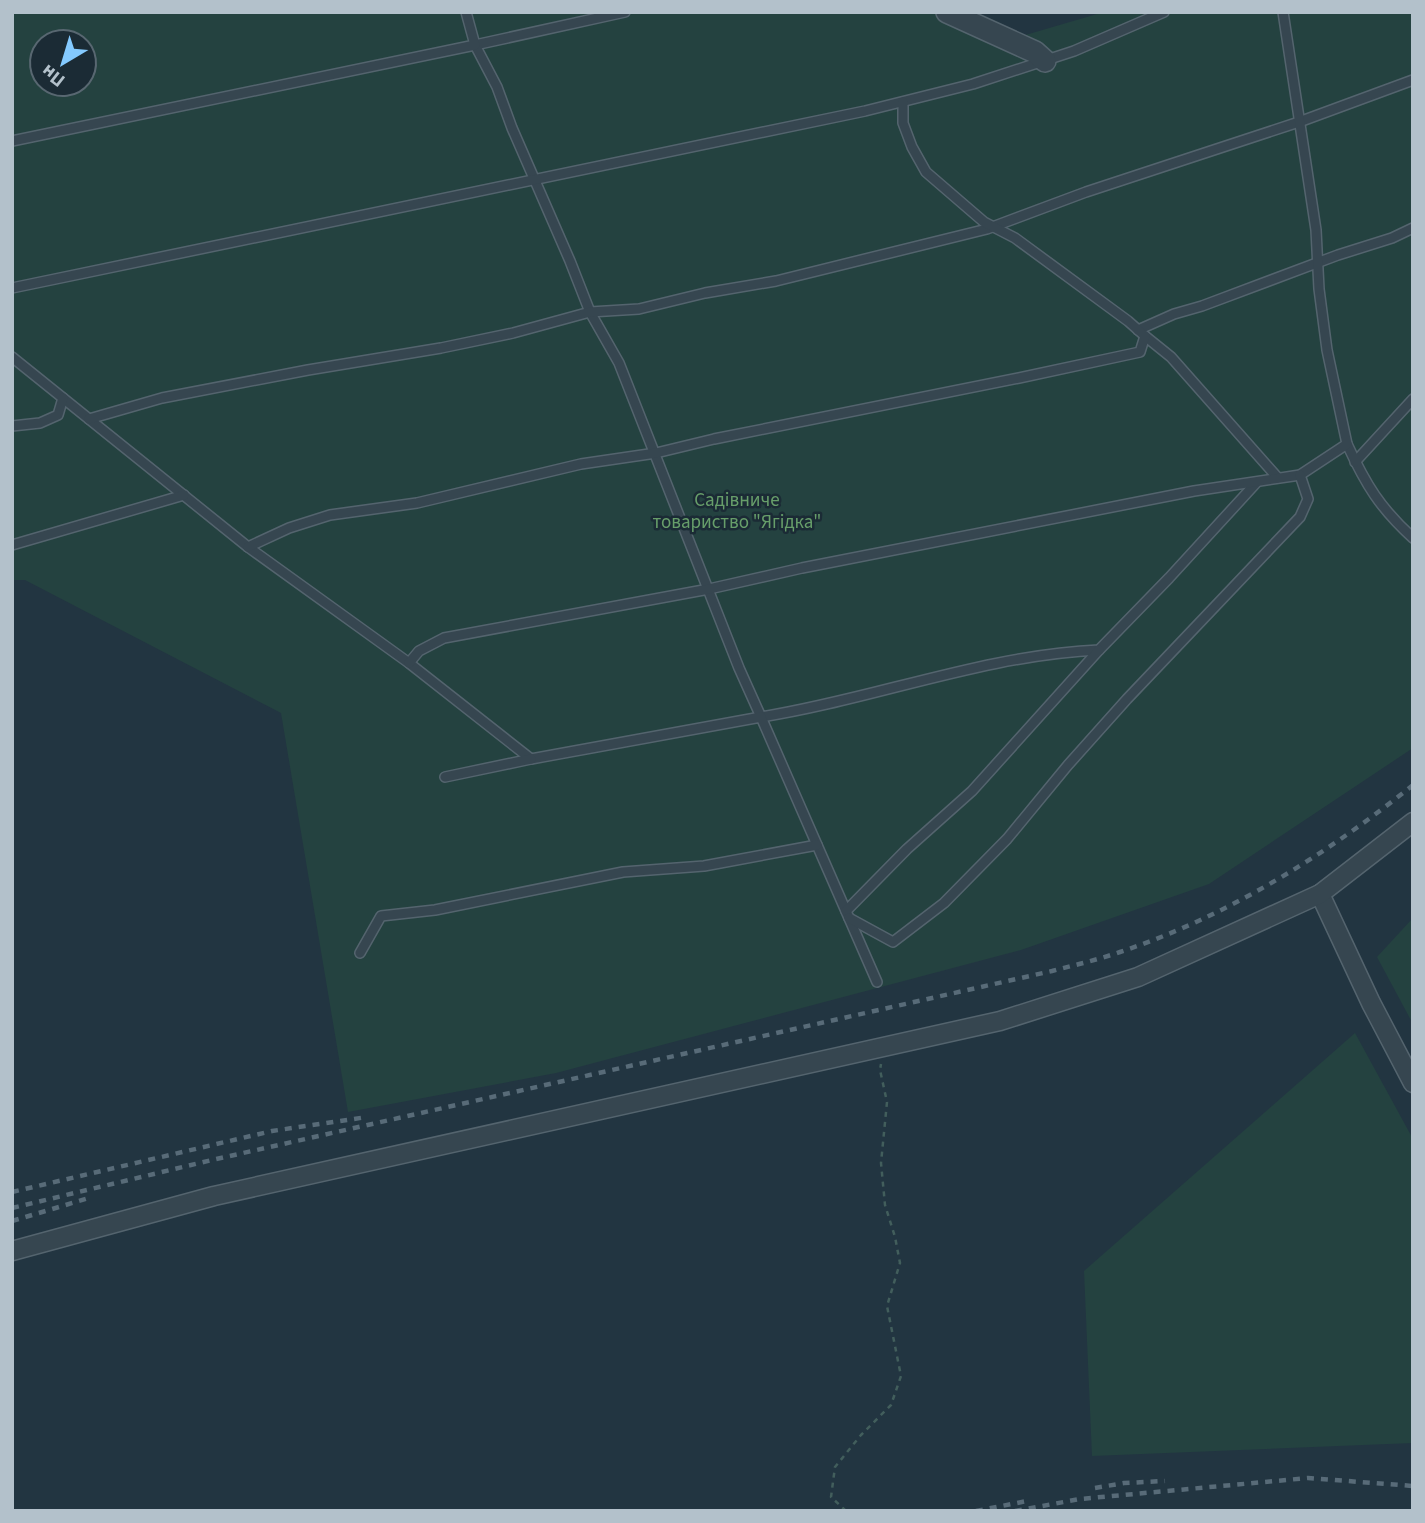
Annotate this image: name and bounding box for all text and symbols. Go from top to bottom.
north arrow [28,28,98,98]
text: Пн [36,57,71,93]
park label: Садівниче товариство "Ягідка" [653,487,821,536]

